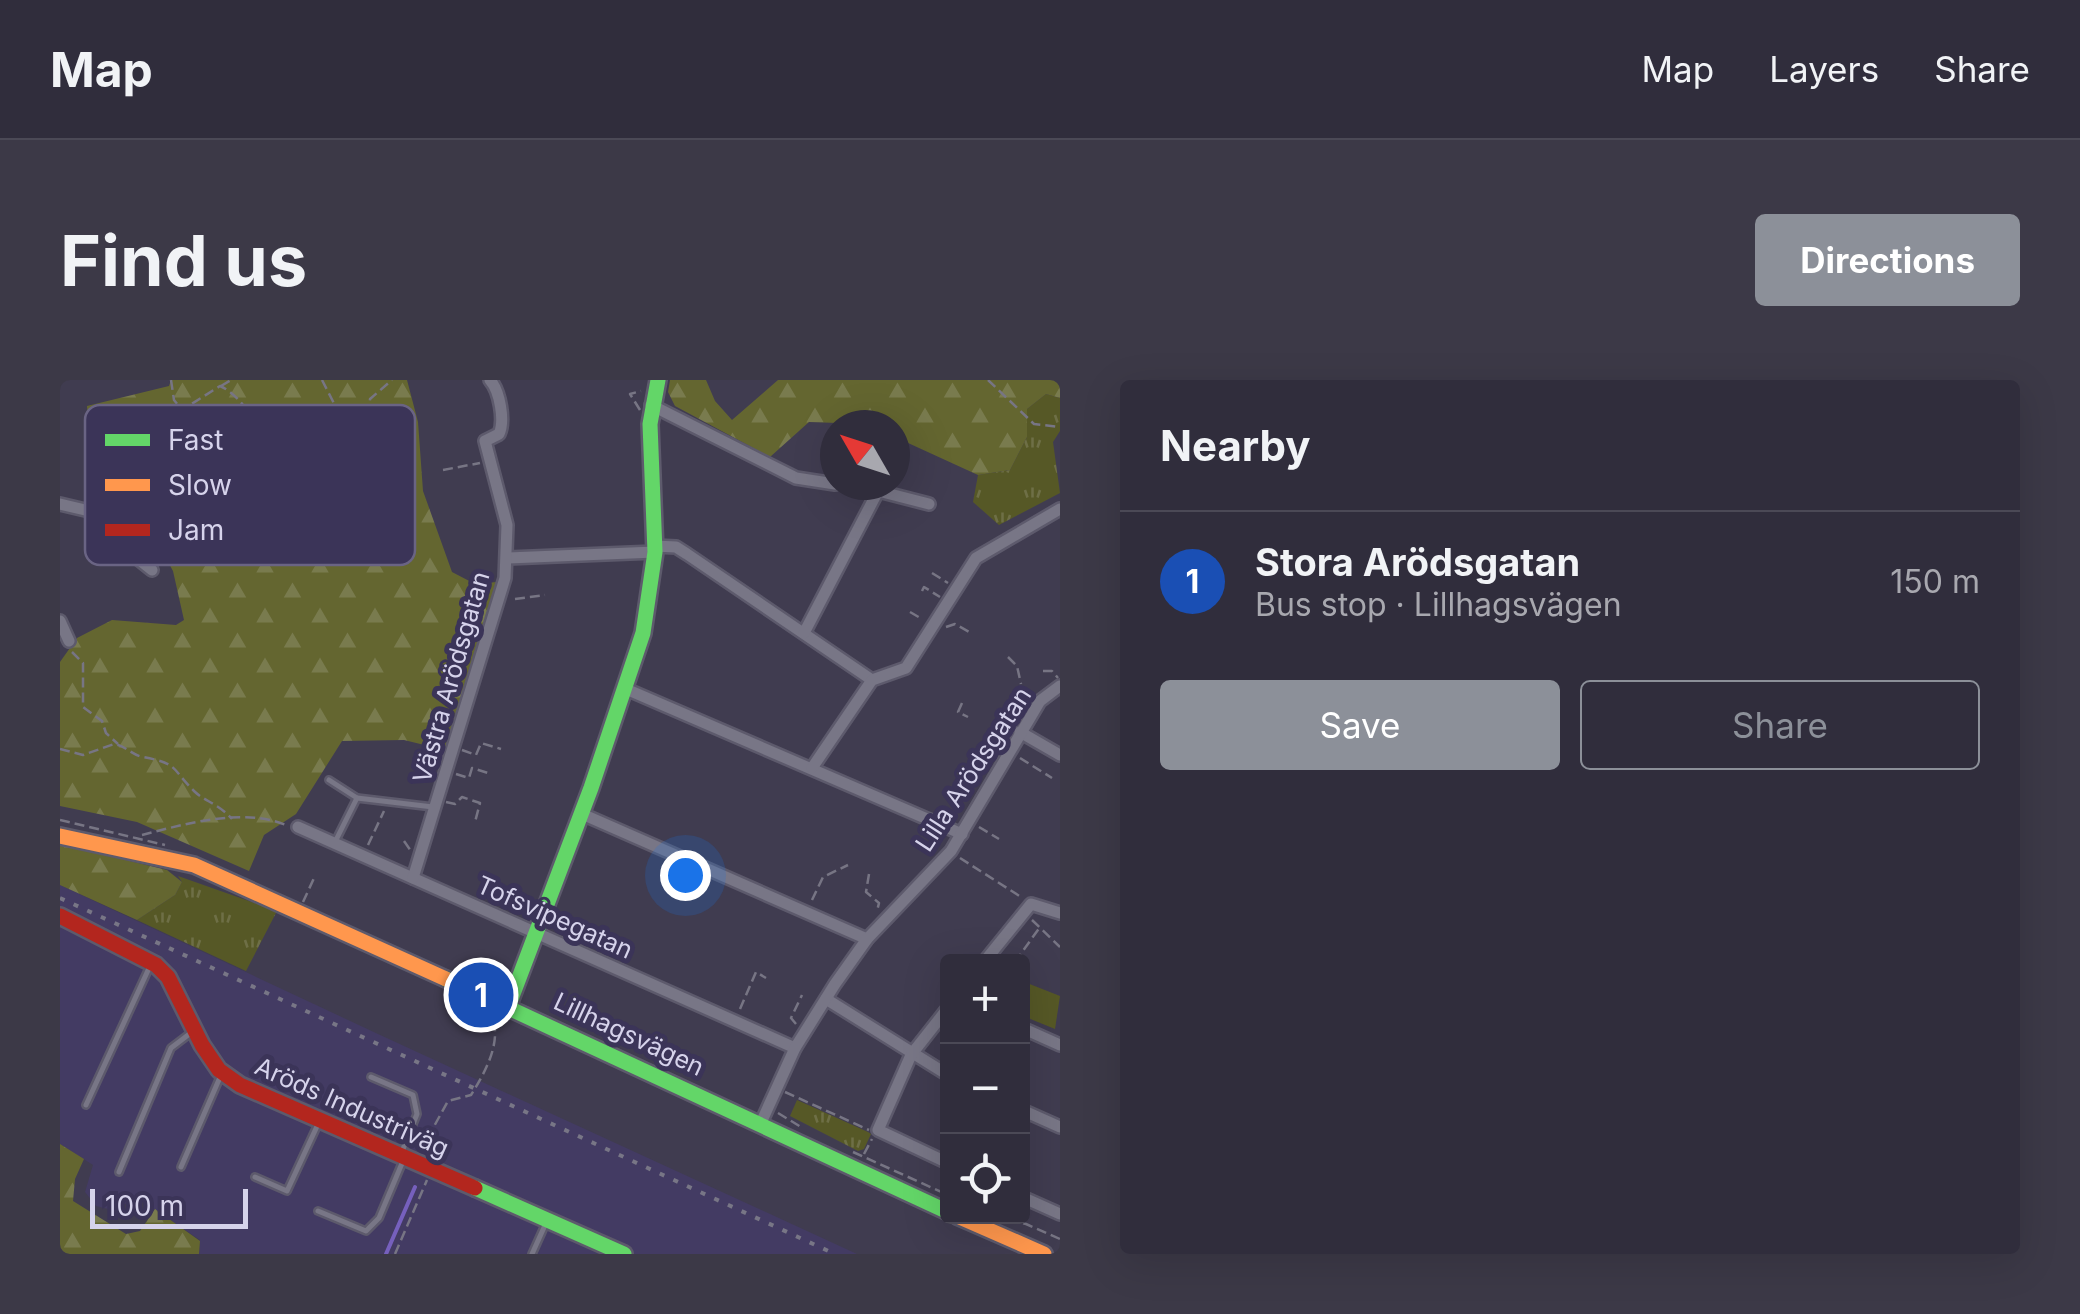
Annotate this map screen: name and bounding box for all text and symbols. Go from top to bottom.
text: Map [50,40,153,99]
text: Map [1642,48,1714,90]
text: Layers [1769,48,1879,90]
text: Share [1934,48,2030,90]
button: Directions [1755,214,2020,306]
text: Find us [60,218,307,303]
legend [85,405,415,565]
north arrow [820,410,910,500]
text: Nearby [1160,420,1311,471]
text: Fast [168,423,224,457]
text: Slow [168,468,232,502]
text: Jam [168,513,224,547]
text: Stora Arödsgatan [1255,539,1580,585]
text: 1 [1186,562,1199,601]
text: 150 m [1890,562,1980,601]
street label: Västra Arödsgatan [406,568,496,786]
text: Bus stop · Lillhagsvägen [1255,585,1622,624]
button: Save [1160,680,1560,770]
button: Share [1580,680,1980,770]
street label: Lilla Arödsgatan [909,681,1037,857]
your location [660,850,711,901]
street label: Tofsvipegatan [472,869,638,965]
map controls [940,954,1030,1224]
button: + [940,954,1030,1044]
pin: 1 [448,958,514,1032]
street label: Lillhagsvägen [549,986,709,1082]
button: − [940,1044,1030,1134]
street label: Aröds Industriväg [250,1051,454,1163]
button: locate [940,1134,1030,1224]
scale bar [90,1184,248,1228]
text: 100 m [105,1189,184,1223]

